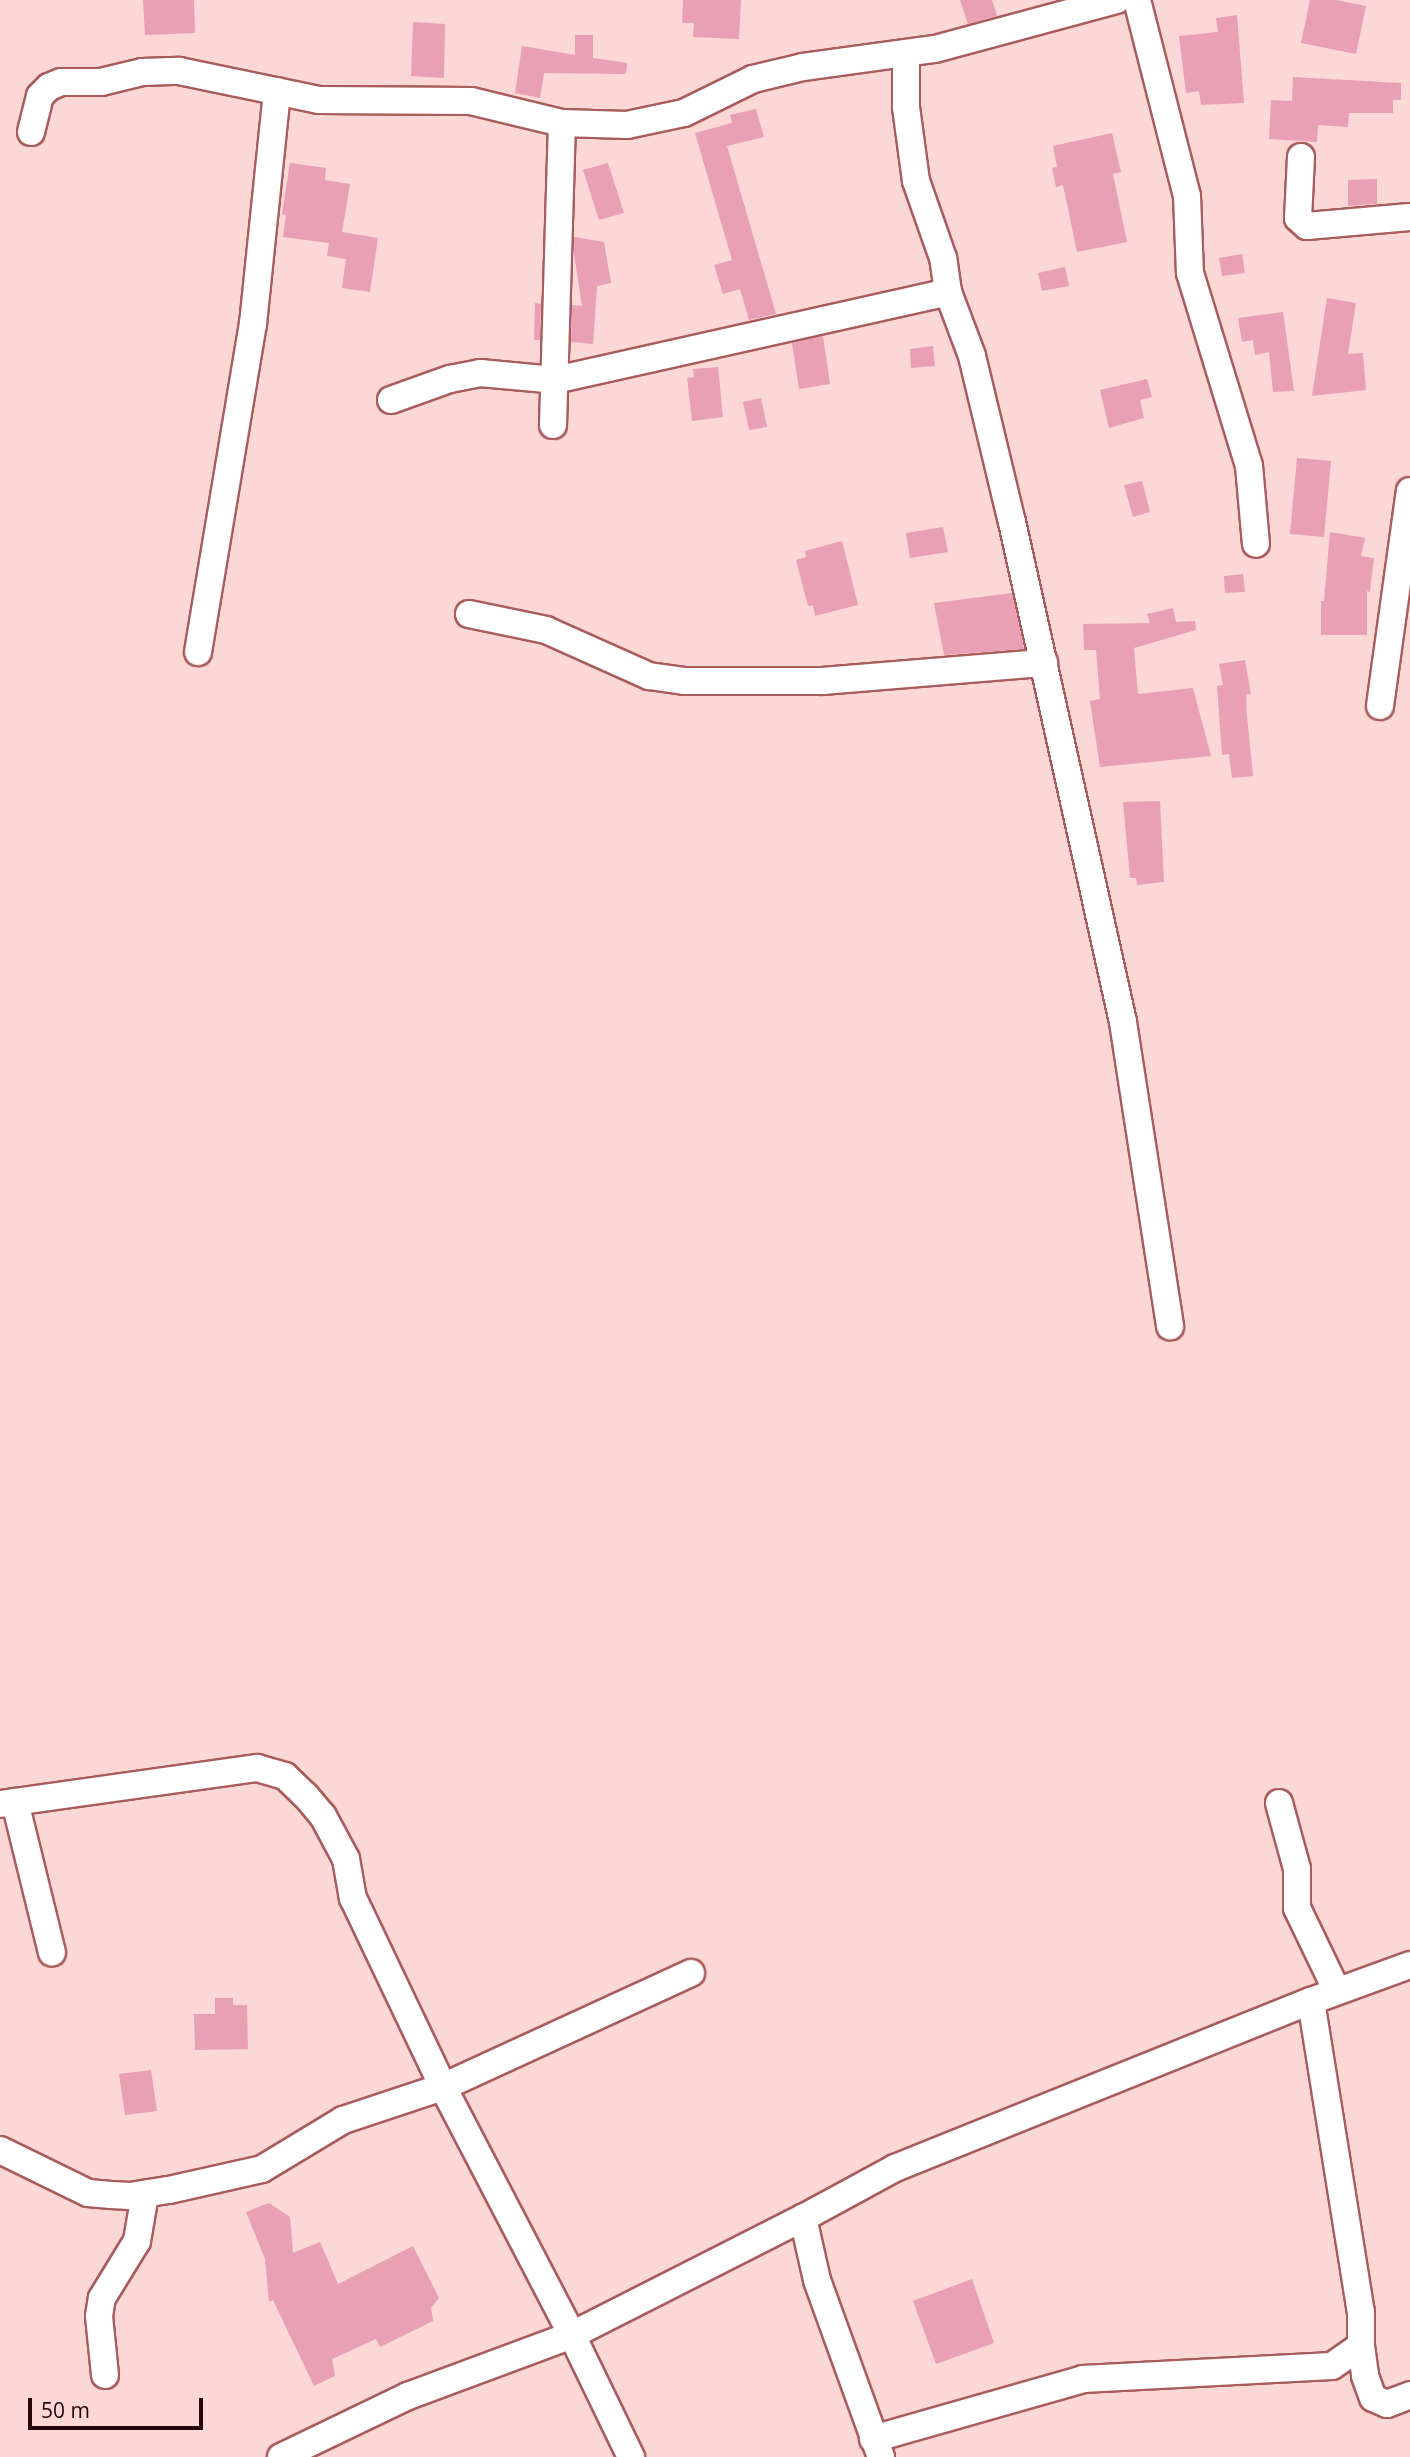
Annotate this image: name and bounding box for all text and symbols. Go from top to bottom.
scale bar [32,2384,206,2428]
text: 50 m [41,2396,90,2424]

